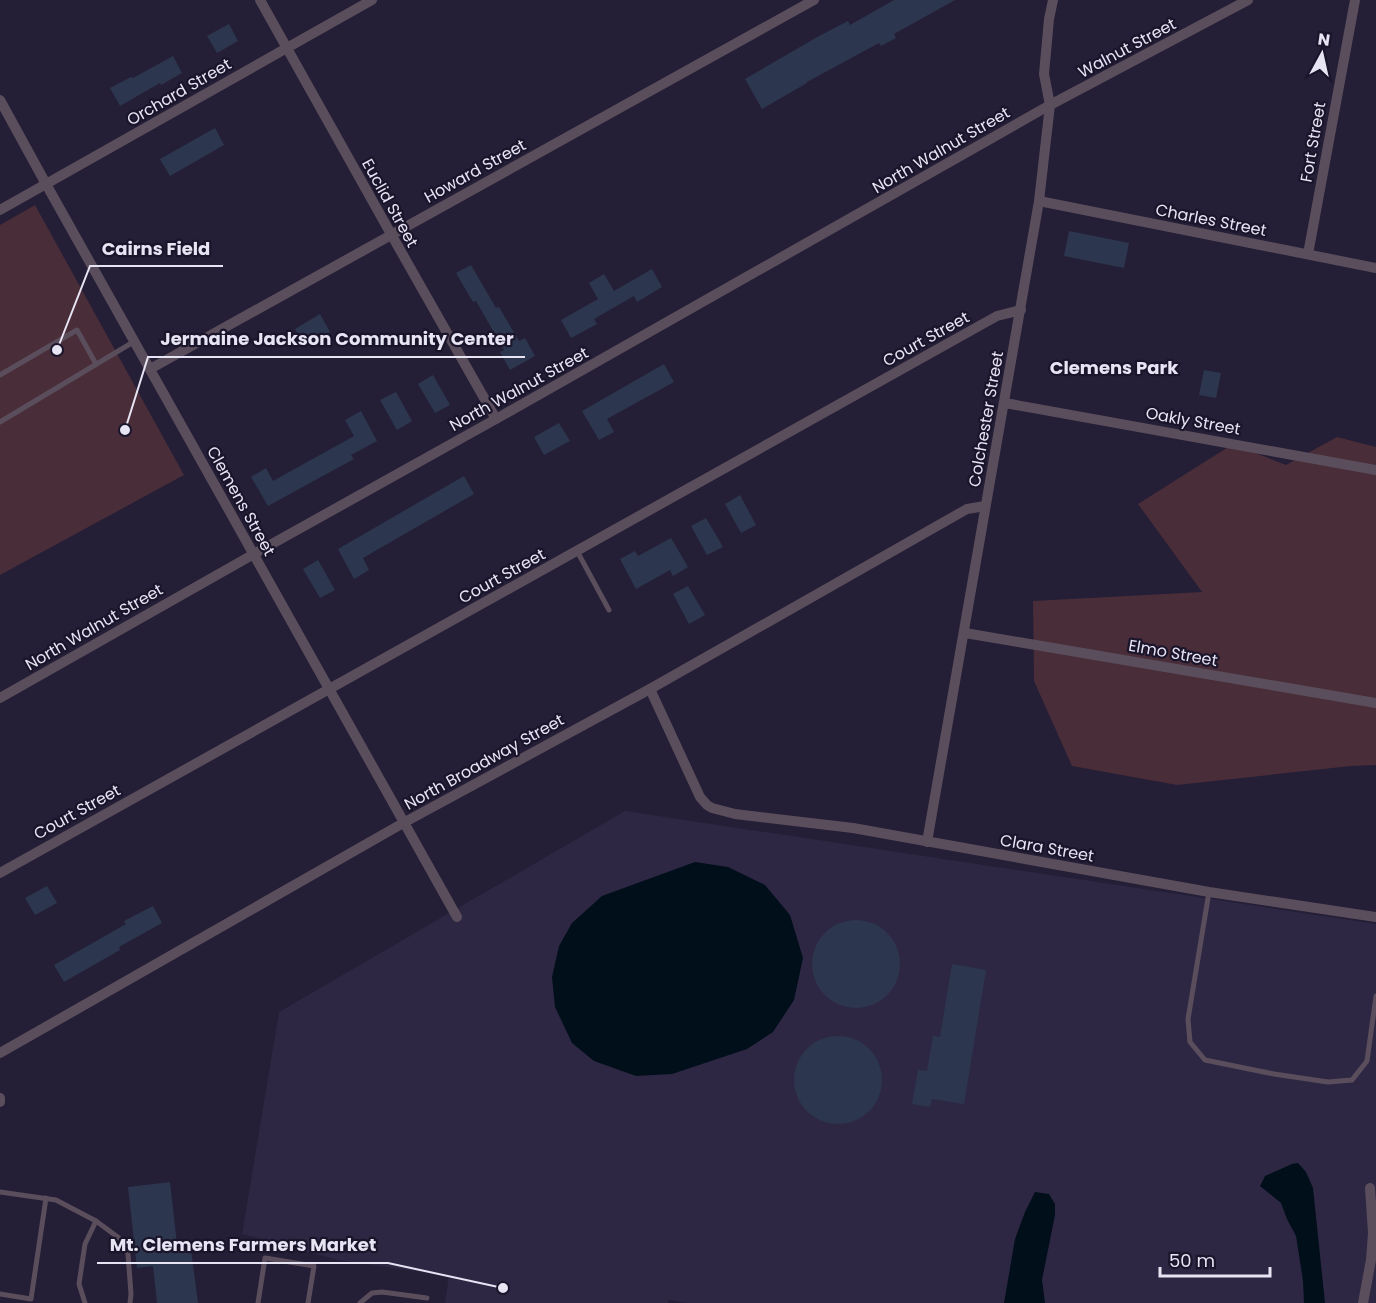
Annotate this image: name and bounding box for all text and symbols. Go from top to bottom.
street label: Walnut Street [1074,12,1180,83]
north arrow [1292,24,1352,84]
text: N [1316,27,1332,52]
street label: Orchard Street [122,53,236,131]
street label: Fort Street [1295,100,1331,184]
street label: North Walnut Street [868,101,1014,199]
street label: Howard Street [420,133,530,208]
street label: Euclid Street [356,155,424,252]
street label: Charles Street [1153,198,1269,242]
callout: Cairns Field [90,230,223,266]
text: Cairns Field [102,236,210,261]
street label: Court Street [879,306,974,372]
callout: Jermaine Jackson Community Center [148,321,525,357]
text: Jermaine Jackson Community Center [160,326,514,351]
street label: North Walnut Street [445,341,593,437]
street label: Colchester Street [963,349,1009,489]
district label: Clemens Park [1050,355,1179,380]
street label: Oakly Street [1144,401,1242,441]
street label: Clemens Street [201,442,281,560]
street label: Court Street [455,543,550,609]
street label: North Walnut Street [21,578,167,676]
street label: Elmo Street [1127,634,1219,672]
street label: North Broadway Street [400,708,568,816]
street label: Court Street [30,779,125,845]
street label: Clara Street [998,828,1096,868]
callout: Mt. Clemens Farmers Market [97,1227,388,1263]
text: Mt. Clemens Farmers Market [110,1232,376,1257]
scale bar [1160,1240,1270,1278]
text: 50 m [1169,1248,1215,1273]

